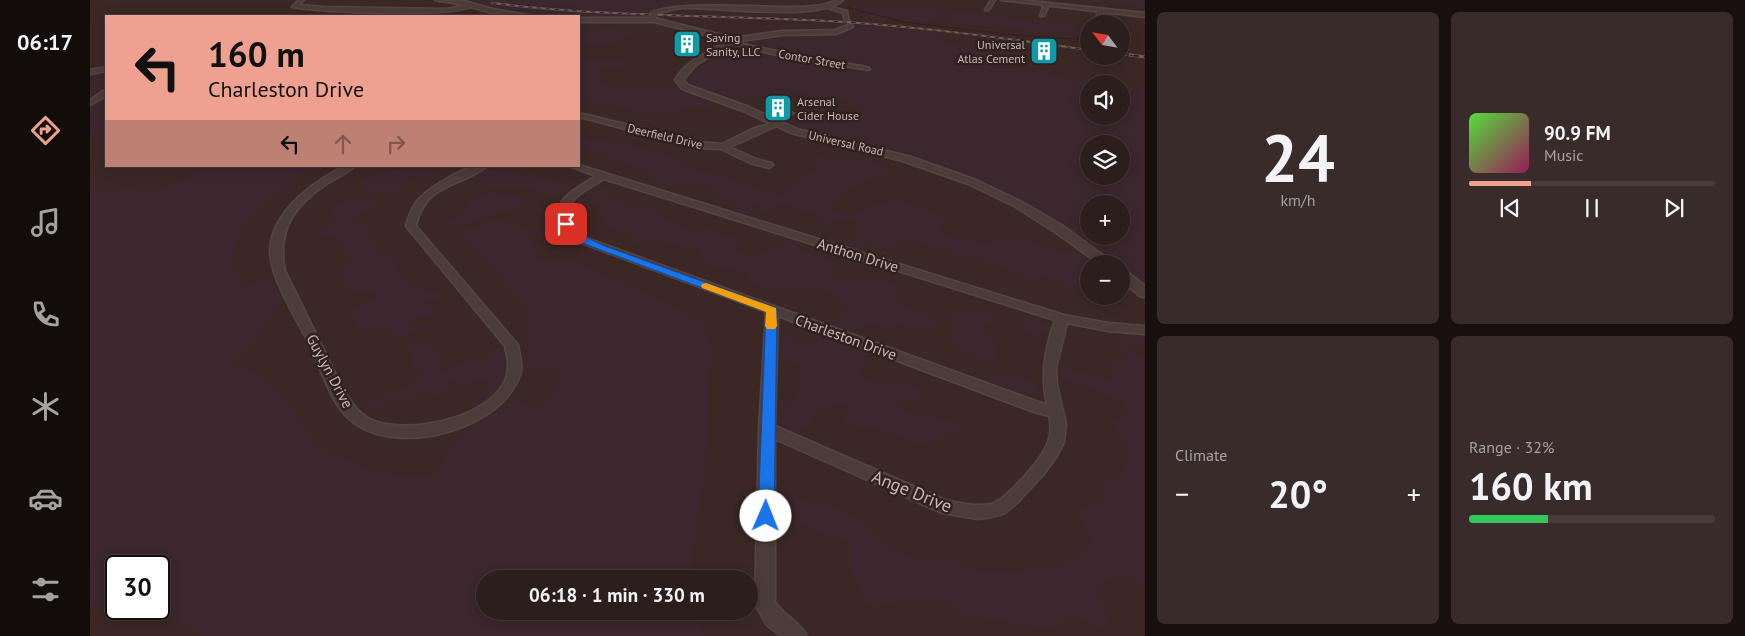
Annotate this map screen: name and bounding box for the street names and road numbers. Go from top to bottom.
street label: Contor Street [777,46,847,72]
street label: Deerfield Drive [626,120,704,152]
street label: Universal Road [807,127,885,159]
street label: Anthon Drive [815,234,901,276]
street label: Charleston Drive [793,310,899,364]
street label: Guylyn Drive [302,331,358,411]
street label: Ange Drive [869,465,955,517]

